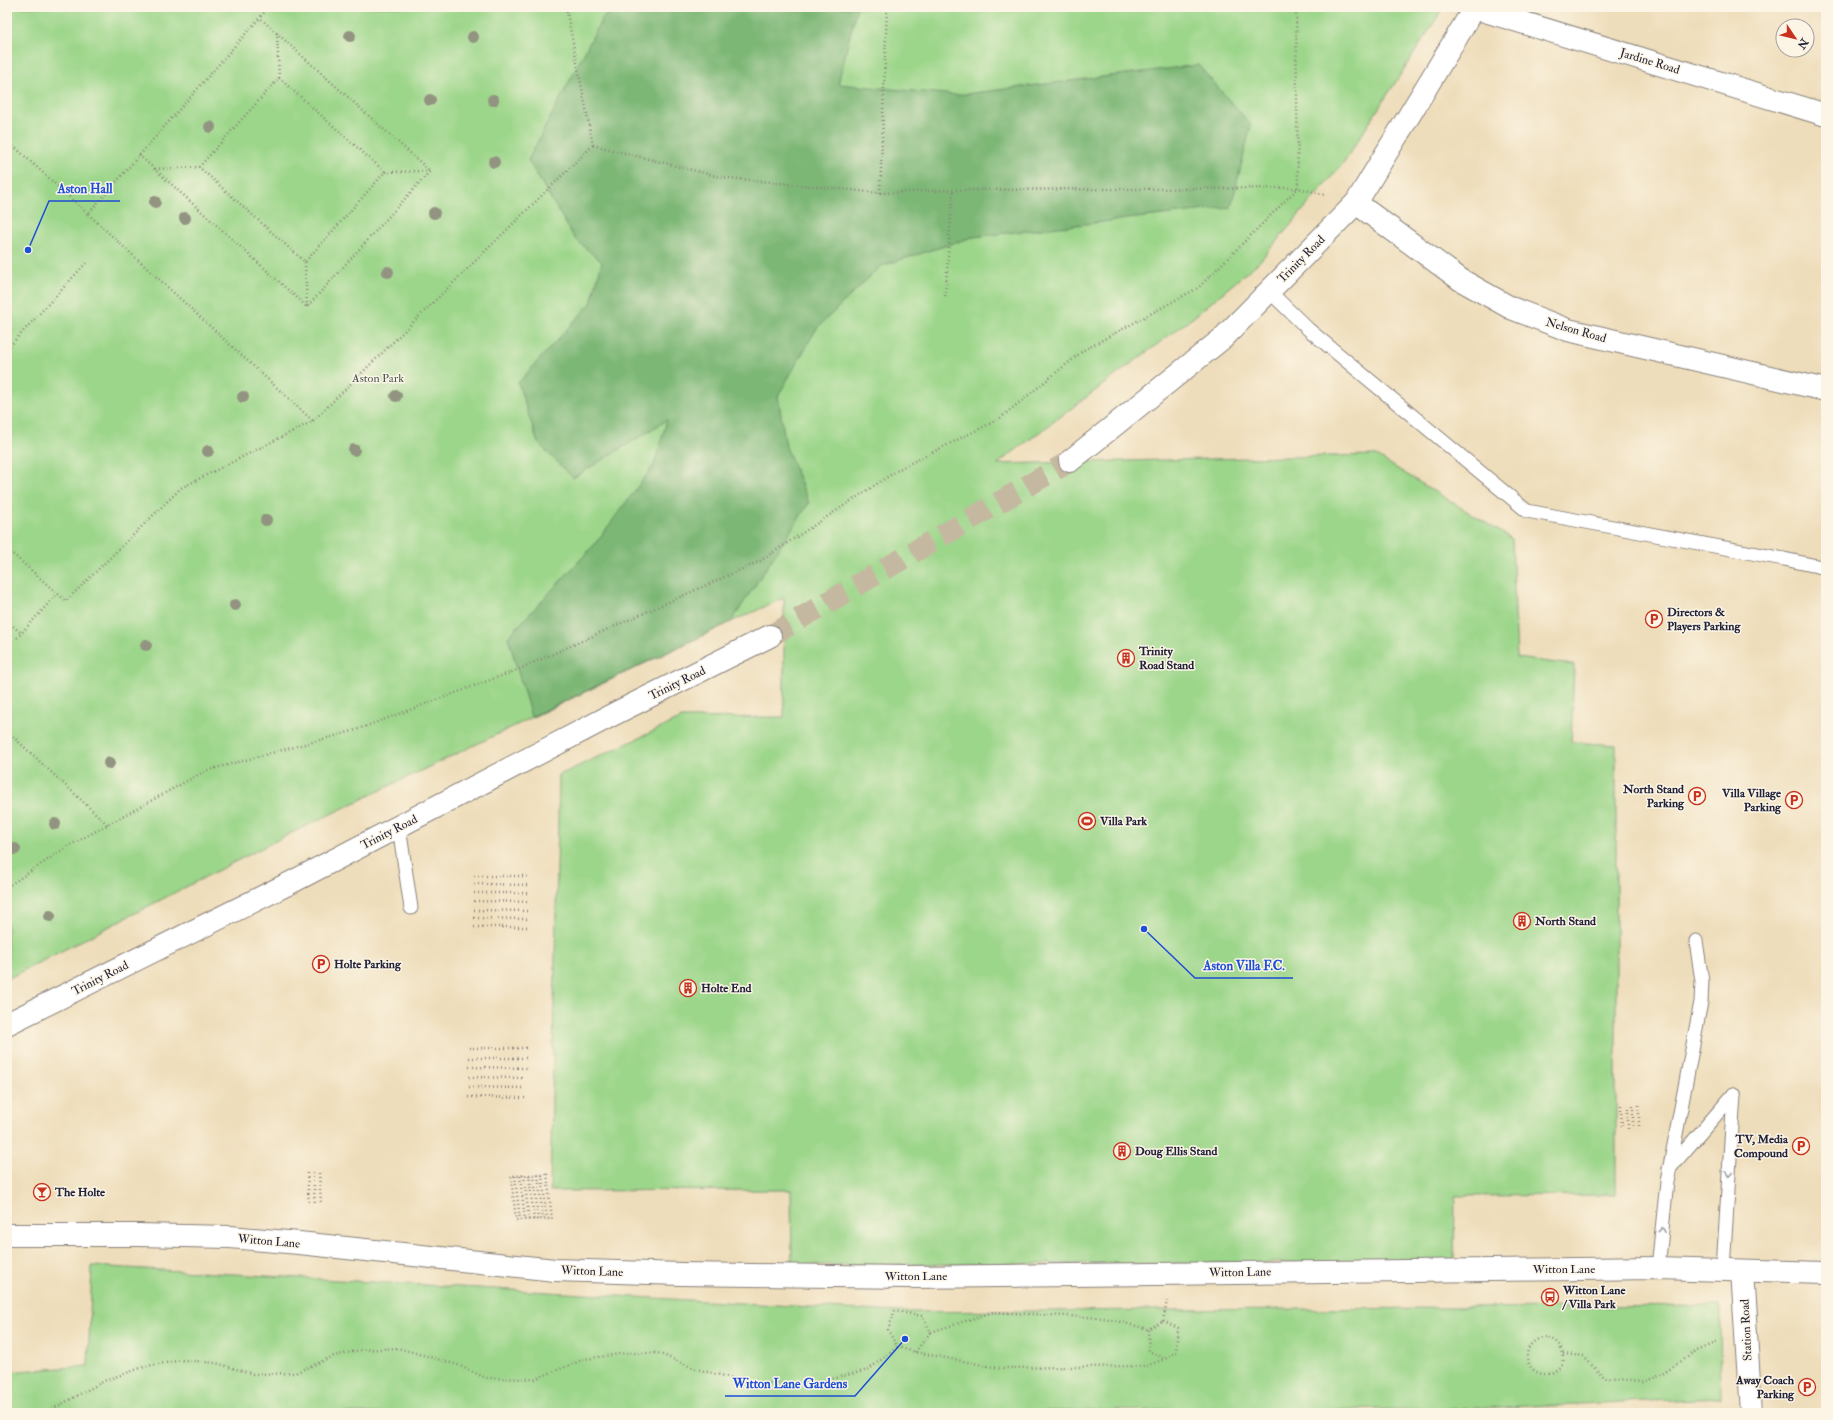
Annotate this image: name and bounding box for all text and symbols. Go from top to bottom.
north arrow [1775,18,1815,58]
text: N [1794,35,1812,52]
street label: Jardine Road [1617,45,1682,78]
callout: Aston Hall [49,176,120,201]
text: Aston Hall [56,181,113,197]
street label: Trinity Road [1274,232,1328,286]
street label: Nelson Road [1544,315,1608,346]
park label: Aston Park [351,371,404,386]
place label: Directors & Players Parking [1667,605,1741,634]
parking icon: Directors & Players Parking [1644,609,1664,629]
place label: Trinity Road Stand [1138,644,1194,673]
building icon: Trinity Road Stand [1116,648,1136,668]
street label: Trinity Road [646,663,708,704]
place label: North Stand Parking [1622,782,1685,811]
parking icon: North Stand Parking [1687,786,1707,806]
place label: Villa Village Parking [1721,786,1782,815]
parking icon: Villa Village Parking [1784,790,1804,810]
sports icon: Villa Park [1077,811,1097,831]
street label: Trinity Road [358,812,420,853]
place label: Villa Park [1099,814,1147,829]
building icon: North Stand [1512,911,1532,931]
place label: North Stand [1534,914,1596,929]
callout: Aston Villa F.C. [1195,953,1293,978]
parking icon: Holte Parking [311,954,331,974]
place label: Holte Parking [334,957,402,972]
street label: Trinity Road [69,958,131,999]
text: Aston Villa F.C. [1202,958,1285,974]
building icon: Holte End [678,978,698,998]
place label: Holte End [701,981,752,996]
place label: TV, Media Compound [1734,1132,1789,1161]
parking icon: TV, Media Compound [1791,1136,1811,1156]
building icon: Doug Ellis Stand [1112,1141,1132,1161]
place label: Doug Ellis Stand [1135,1144,1217,1159]
one-way arrow [1725,1171,1734,1177]
bar icon: The Holte [32,1182,52,1202]
place label: The Holte [54,1185,106,1200]
one-way arrow [1657,1227,1666,1233]
street label: Witton Lane [236,1231,301,1252]
street label: Witton Lane [1532,1262,1595,1277]
street label: Witton Lane [560,1263,623,1280]
street label: Witton Lane [1208,1264,1271,1281]
street label: Witton Lane [884,1269,947,1284]
place label: Witton Lane / Villa Park [1562,1283,1626,1312]
bus stop icon: Witton Lane / Villa Park [1540,1287,1560,1307]
street label: Station Road [1737,1298,1756,1361]
callout: Witton Lane Gardens [725,1371,855,1396]
place label: Away Coach Parking [1735,1373,1795,1402]
text: Witton Lane Gardens [732,1376,848,1392]
parking icon: Away Coach Parking [1797,1377,1817,1397]

